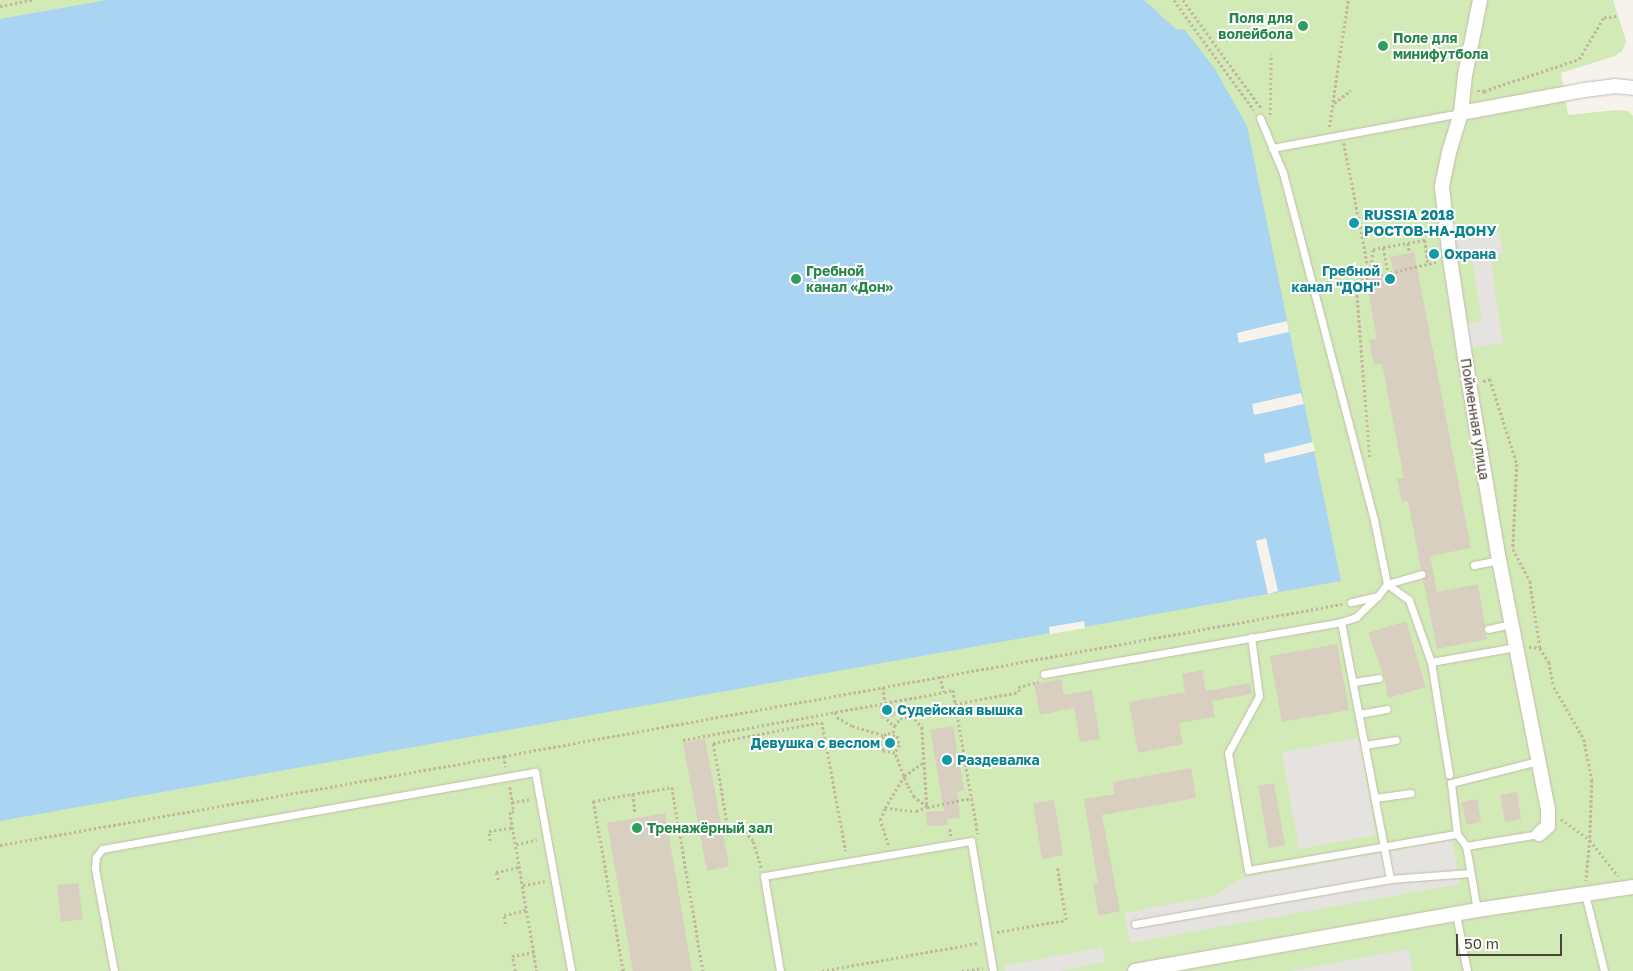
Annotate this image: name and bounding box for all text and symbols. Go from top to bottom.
place label: Поля для волейбола [1218,10,1293,42]
marker: Поля для волейбола [1297,20,1309,32]
place label: Поле для минифутбола [1393,30,1488,62]
marker: Поле для минифутбола [1377,40,1389,52]
place label: RUSSIA 2018 РОСТОВ-НА-ДОНУ [1364,207,1496,240]
marker: RUSSIA 2018 РОСТОВ-НА-ДОНУ [1348,217,1360,229]
place label: Охрана [1444,246,1496,262]
marker: Охрана [1428,248,1440,260]
place label: Гребной канал «Дон» [806,263,893,296]
place label: Гребной канал "ДОН" [1291,263,1380,296]
marker: Гребной канал «Дон» [790,273,802,285]
marker: Гребной канал "ДОН" [1384,273,1396,285]
street label: Пойменная улица [1457,357,1493,481]
place label: Судейская вышка [897,702,1023,718]
marker: Судейская вышка [881,704,893,716]
place label: Девушка с веслом [751,735,880,751]
marker: Девушка с веслом [884,737,896,749]
place label: Раздевалка [957,752,1040,768]
marker: Раздевалка [941,754,953,766]
place label: Тренажёрный зал [647,820,773,836]
marker: Тренажёрный зал [631,822,643,834]
scale bar [1458,924,1564,956]
text: 50 m [1464,934,1499,952]

